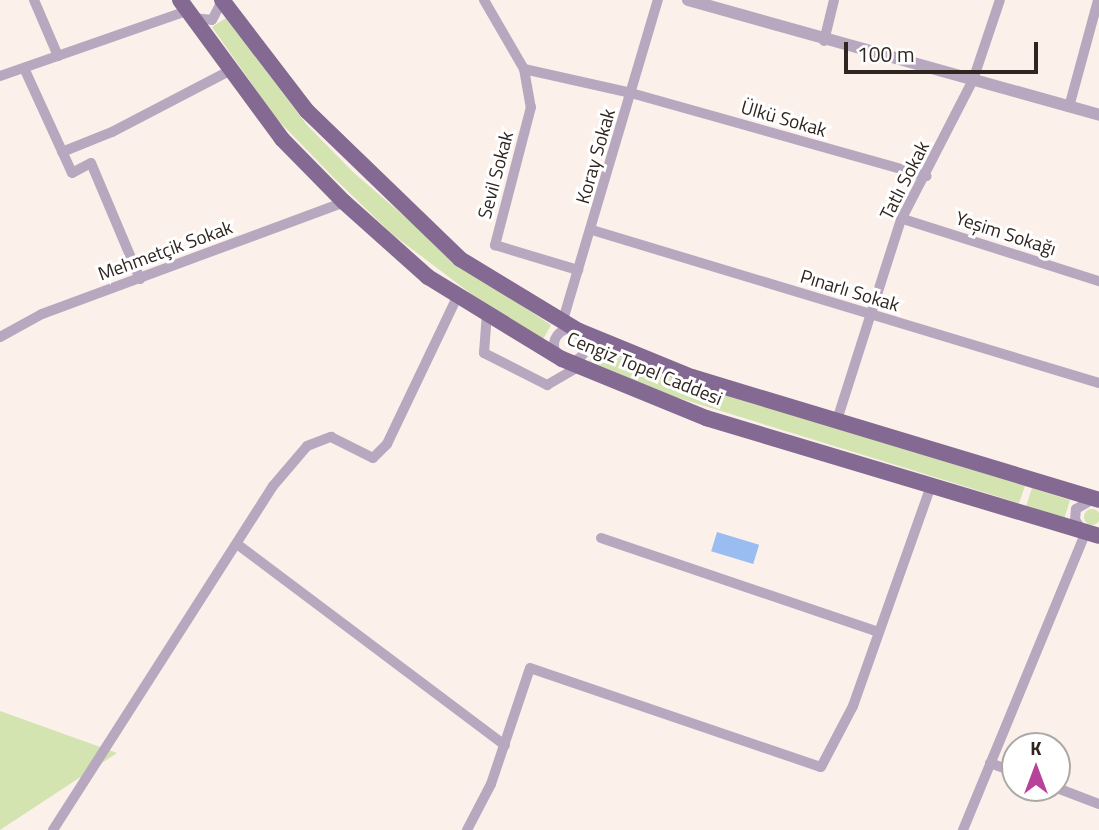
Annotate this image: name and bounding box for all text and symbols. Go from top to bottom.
scale bar [847,28,1041,72]
text: 100 m [857,38,914,70]
street label: Ülkü Sokak [739,95,829,141]
street label: Koray Sokak [571,106,619,206]
street label: Sevil Sokak [472,129,518,221]
street label: Tatlı Sokak [874,137,934,223]
street label: Yeşim Sokağı [953,206,1059,260]
street label: Mehmetçik Sokak [95,215,235,285]
street label: Pınarlı Sokak [798,264,902,316]
street label: Cengiz Topel Caddesi [564,326,726,410]
north arrow [1001,732,1071,802]
text: K [1030,733,1042,762]

